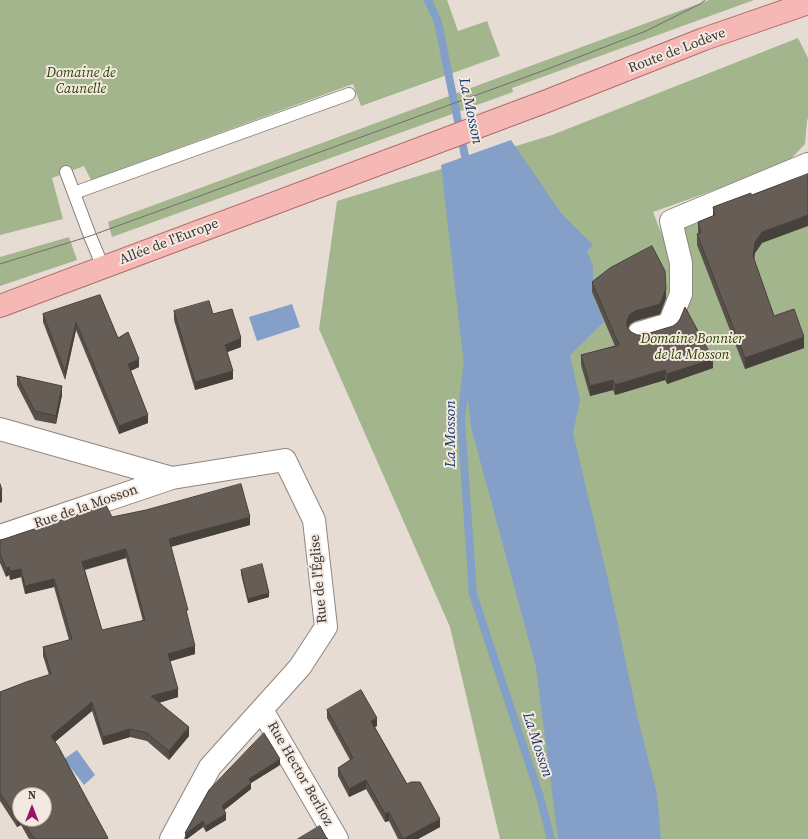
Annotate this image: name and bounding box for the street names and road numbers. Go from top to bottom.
street label: Route de Lodève [626,25,728,77]
street label: Allée de l'Europe [117,215,221,269]
street label: Rue de la Mosson [32,481,140,533]
street label: Rue de l'Église [307,534,331,624]
street label: Rue Hector Berlioz [263,719,337,829]

